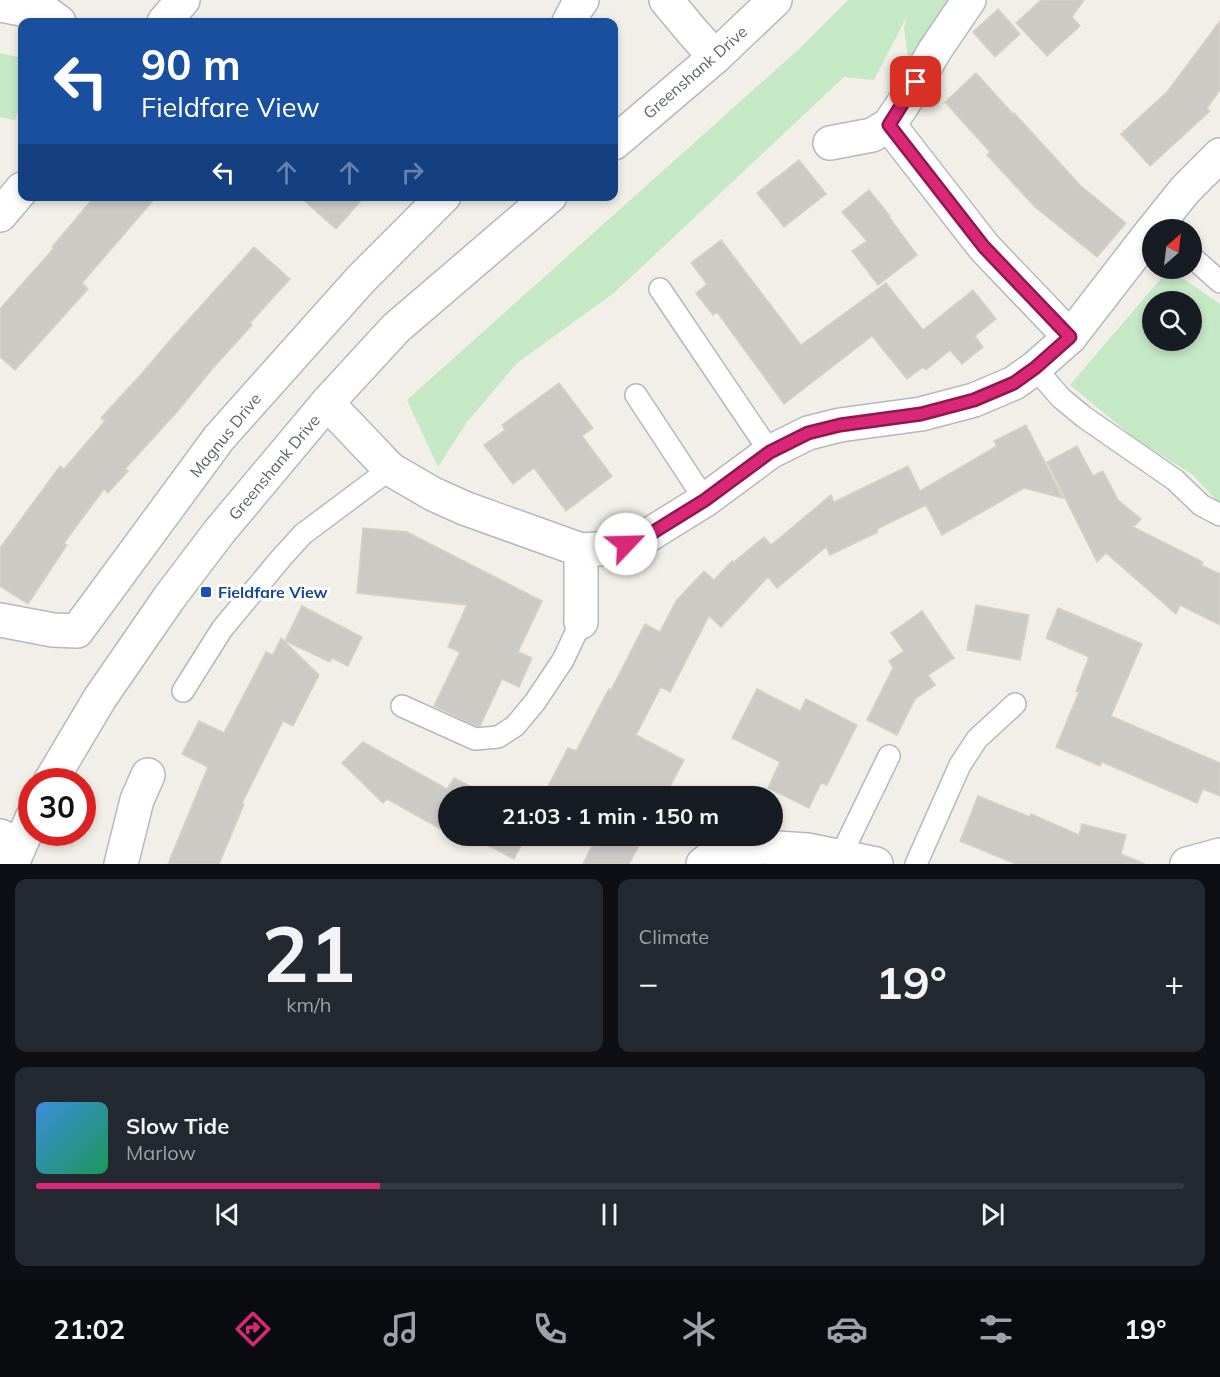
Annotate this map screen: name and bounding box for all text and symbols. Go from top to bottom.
street label: Greenshank Drive [639,21,751,123]
text: 90 m [141,38,241,91]
icon: left [42,42,120,120]
pin [890,56,941,107]
icon: arrive [899,65,932,98]
text: Fieldfare View [141,90,320,124]
icon: left [207,156,240,189]
icon: ahead [270,156,303,189]
icon: ahead [333,156,366,189]
icon: right [396,156,429,189]
north arrow [1142,219,1202,279]
map controls [1142,219,1202,351]
button: search [1142,291,1202,351]
street label: Magnus Drive [185,389,265,481]
street label: Greenshank Drive [224,410,324,524]
position arrow [594,512,658,576]
place label: Fieldfare View [218,582,328,602]
marker: Fieldfare View [199,585,213,599]
speed limit sign: 30 [18,768,96,846]
text: 21:03 · 1 min · 150 m [502,802,719,830]
text: 21 [262,904,356,1002]
text: Climate [639,924,709,949]
text: 19° [876,954,947,1010]
text: − [639,962,658,1003]
text: + [1164,962,1184,1003]
text: km/h [286,992,331,1017]
text: Slow Tide [126,1112,229,1140]
text: Marlow [126,1140,196,1165]
icon: previous [211,1198,244,1231]
icon: pause [593,1198,626,1231]
icon: next [976,1198,1009,1231]
icon: directions [232,1308,274,1350]
icon: music [380,1308,422,1350]
icon: phone [529,1308,571,1350]
icon: climate [678,1308,720,1350]
icon: car [826,1308,868,1350]
icon: filters [975,1308,1017,1350]
text: 21:02 [53,1312,125,1346]
text: 19° [1124,1312,1167,1346]

